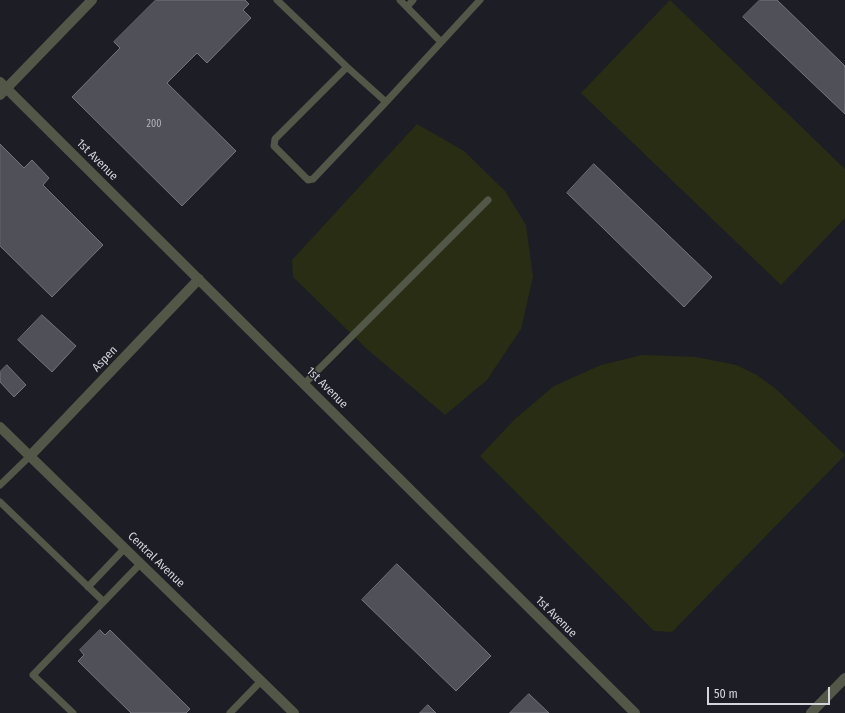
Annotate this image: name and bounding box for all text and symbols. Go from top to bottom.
house number: 200 [147,118,161,130]
street label: 1st Avenue [73,136,121,184]
street label: Aspen [89,343,121,375]
street label: 1st Avenue [303,364,351,412]
street label: Central Avenue [125,529,187,591]
street label: 1st Avenue [532,593,580,641]
scale bar [709,679,832,705]
text: 50 m [714,687,738,701]

